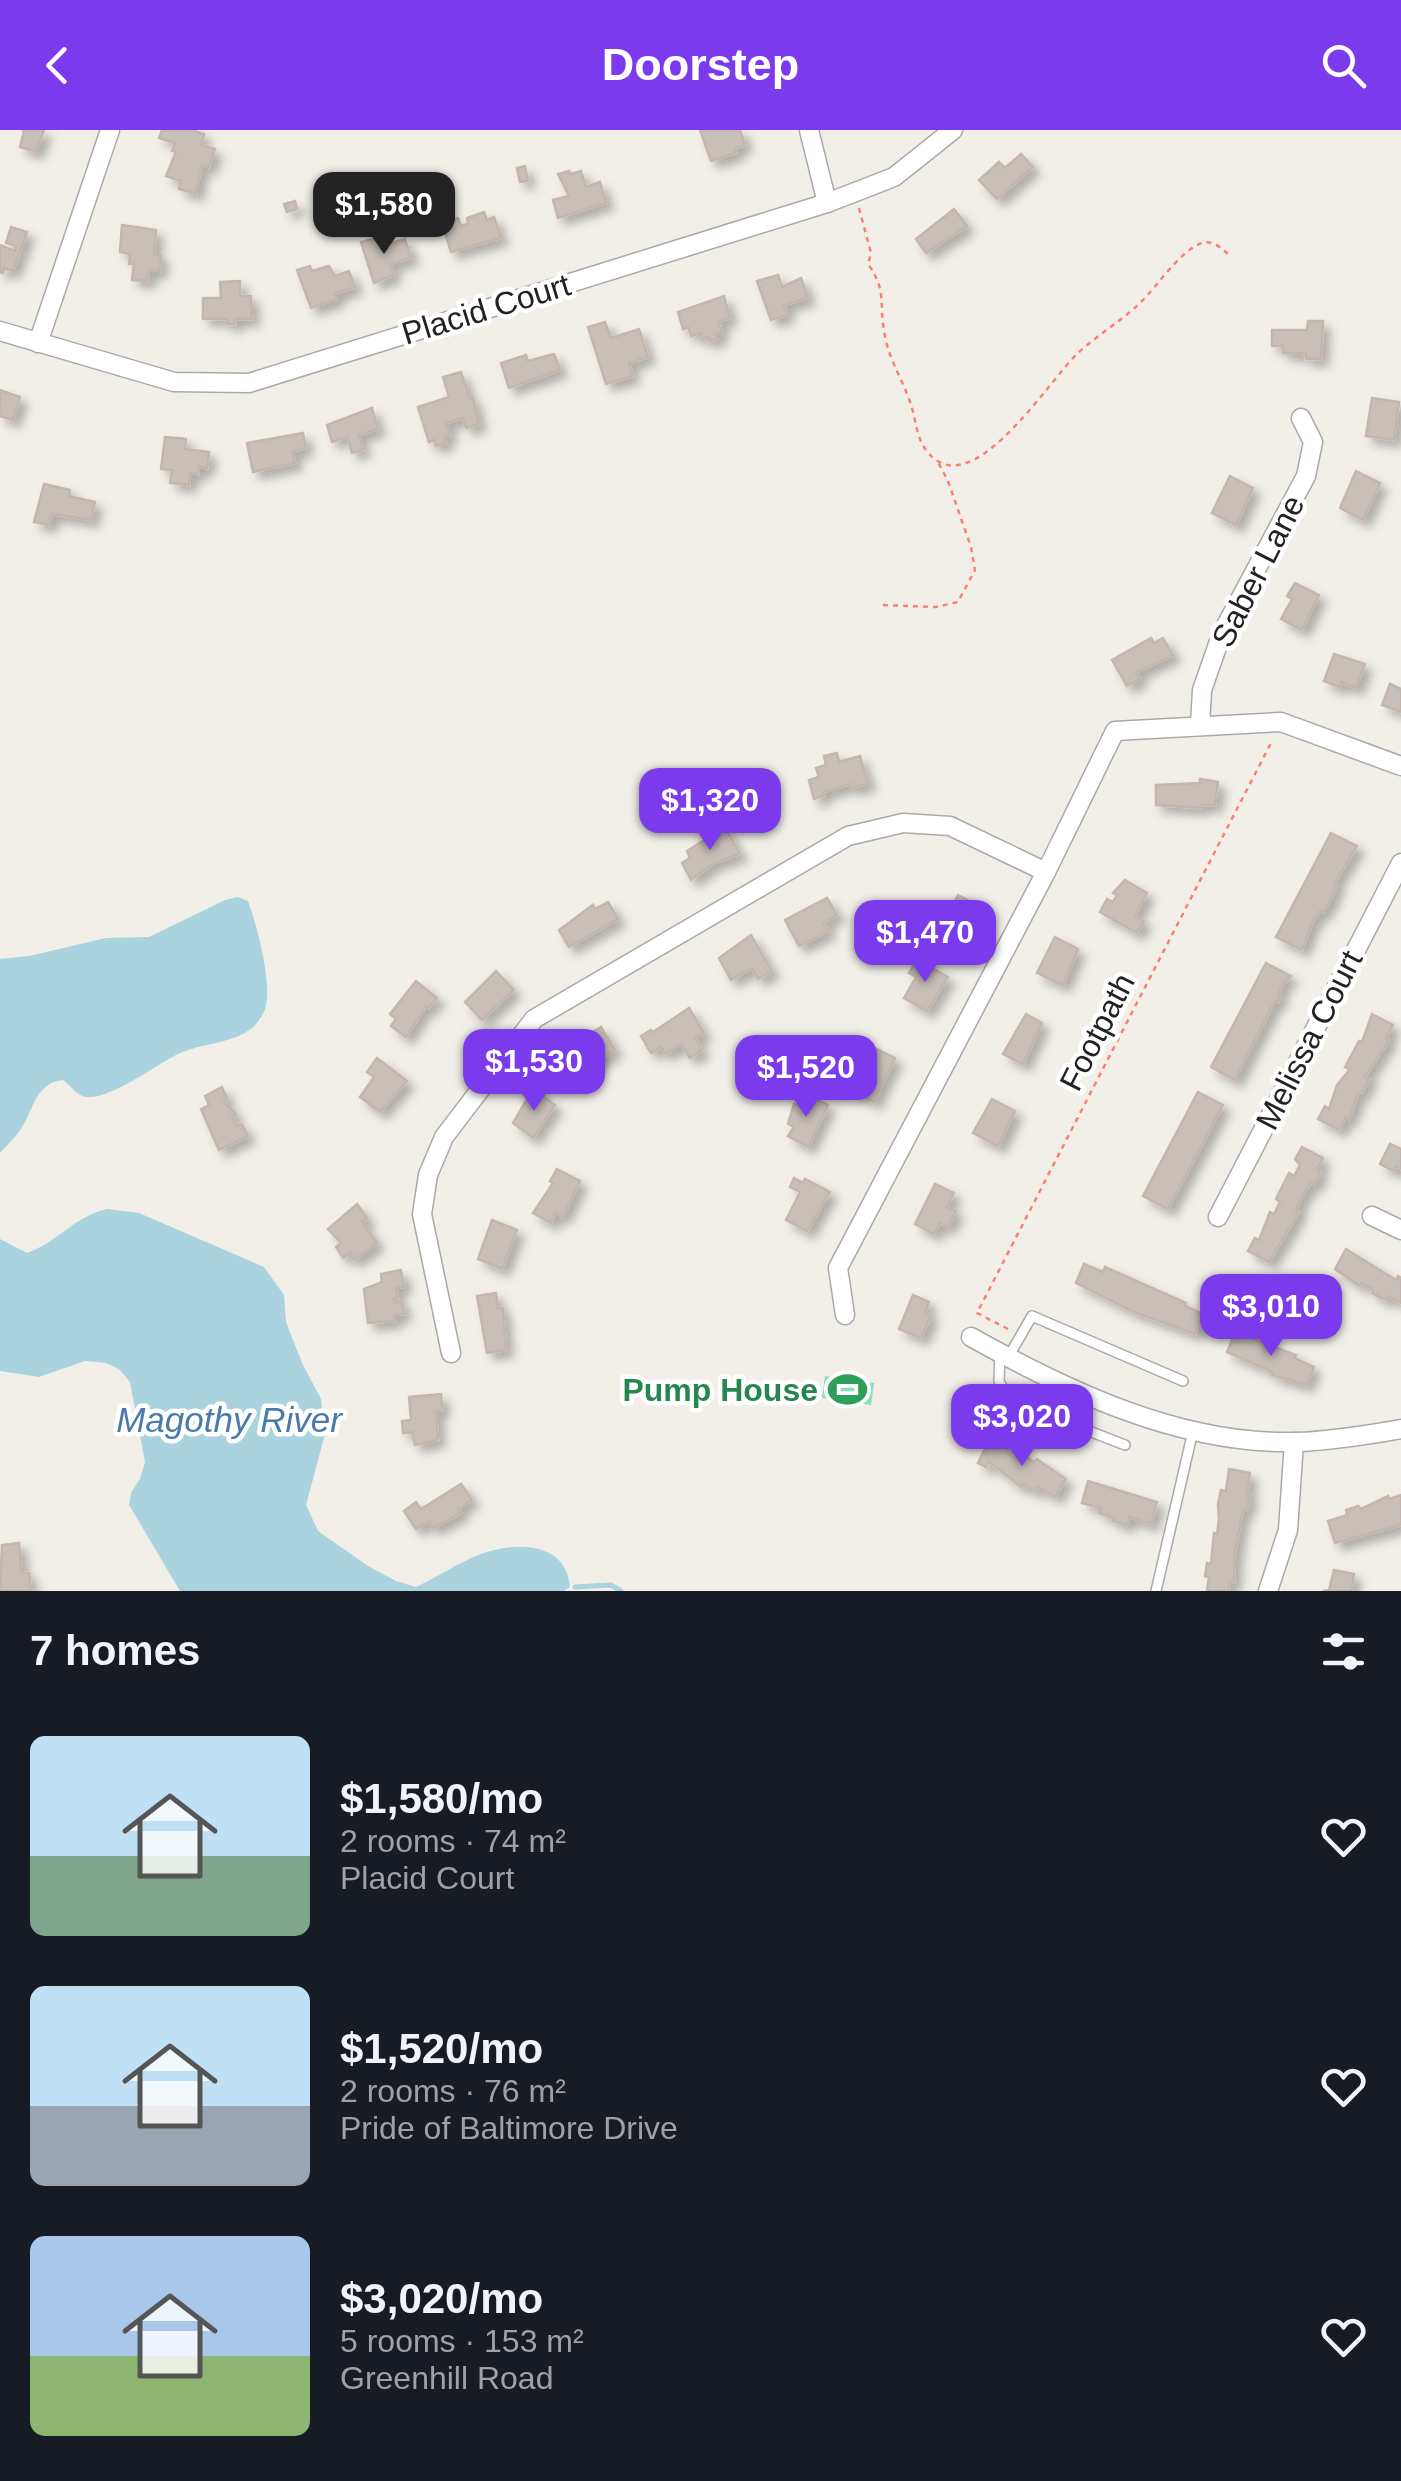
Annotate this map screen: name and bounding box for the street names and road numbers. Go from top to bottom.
street label: Placid Court [397,266,575,352]
street label: Saber Lane [1204,489,1312,653]
street label: Melissa Court [1249,945,1369,1135]
street label: Footpath [1052,968,1142,1096]

